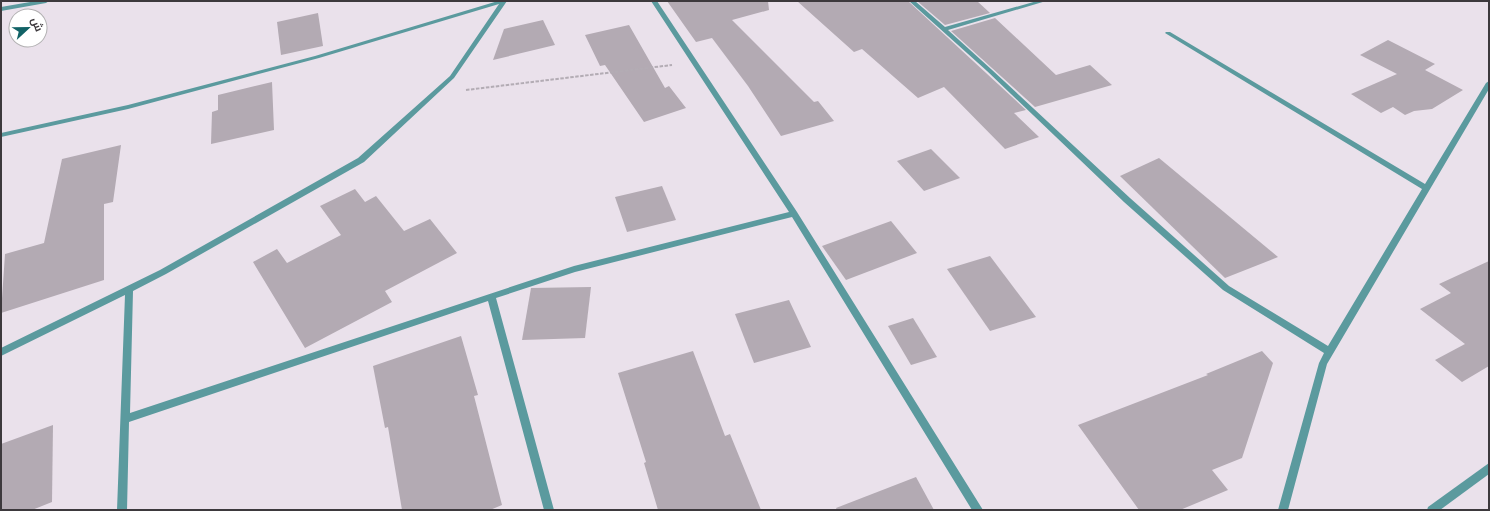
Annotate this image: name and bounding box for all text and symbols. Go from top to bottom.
north arrow [8,8,48,48]
text: ش [28,15,45,33]

